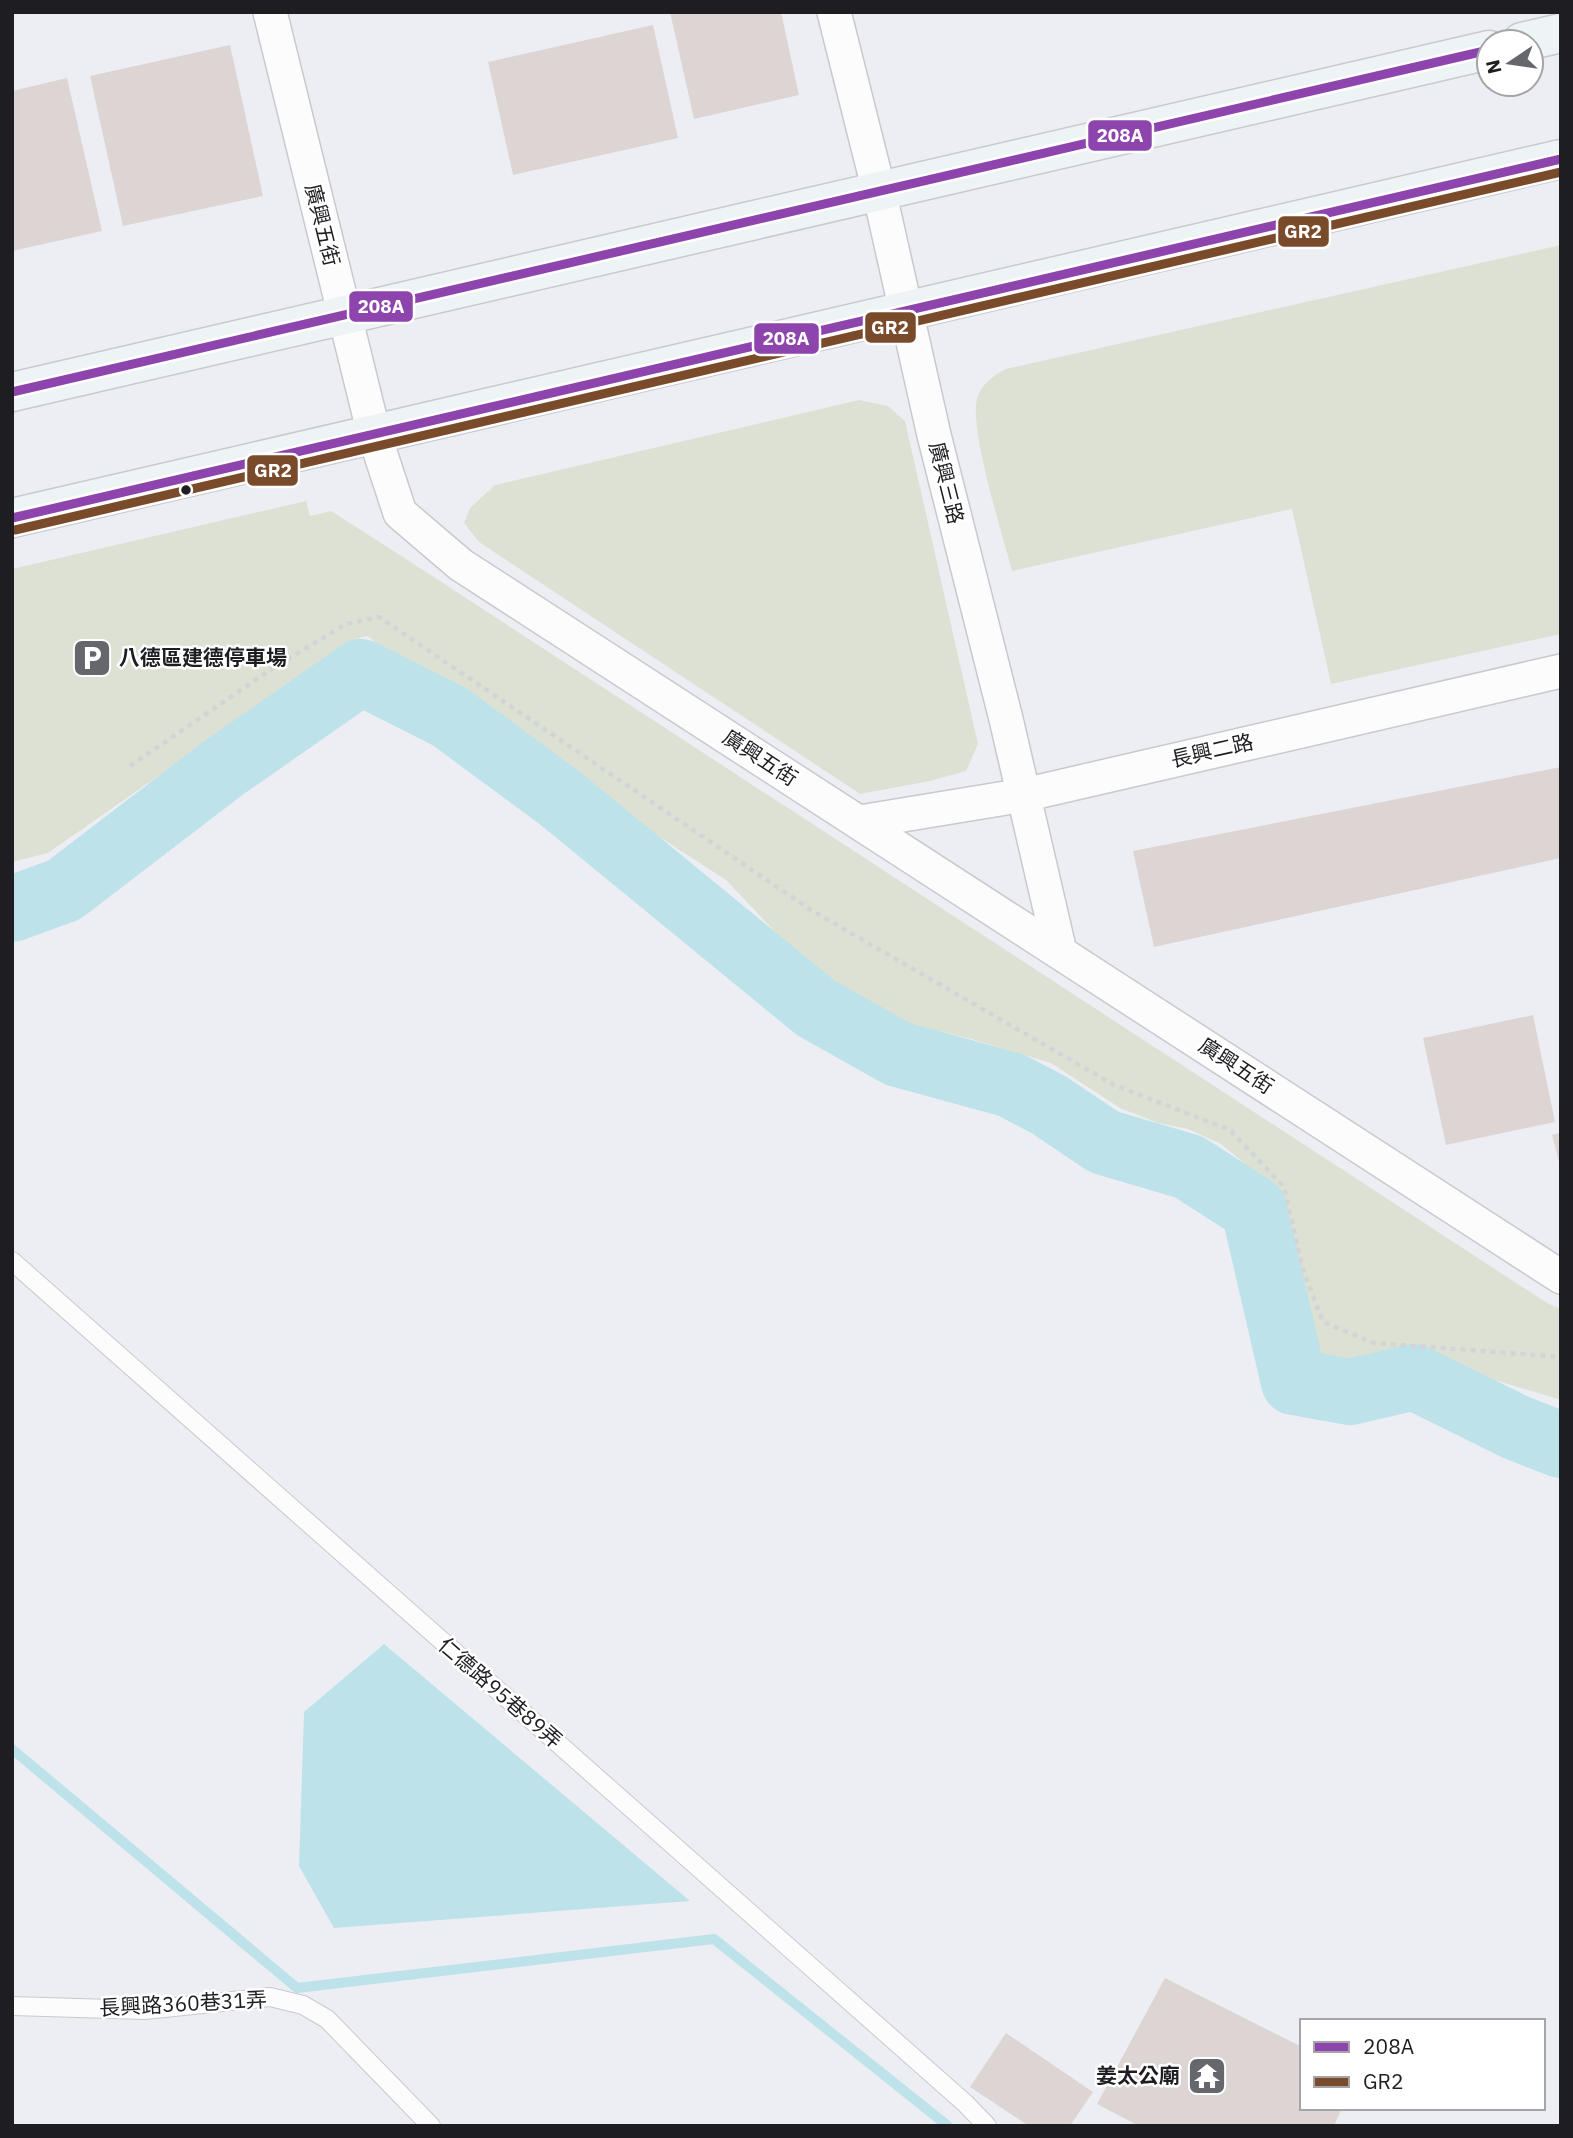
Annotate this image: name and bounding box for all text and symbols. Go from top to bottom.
north arrow [1475,28,1545,98]
text: N [1480,57,1507,76]
line badge: 208A [1087,119,1153,152]
text: 208A [1096,123,1144,147]
street label: 廣興五街 [299,181,347,269]
line badge: GR2 [1277,215,1330,248]
text: GR2 [1284,219,1322,243]
line badge: 208A [348,290,414,323]
text: 208A [357,294,405,318]
line badge: GR2 [864,311,917,344]
text: GR2 [871,315,909,339]
line badge: 208A [753,322,820,355]
text: 208A [762,326,810,350]
street label: 廣興三路 [923,439,971,527]
line badge: GR2 [246,454,299,487]
text: GR2 [254,458,292,482]
unlabelled marker [179,483,193,497]
parking icon: 八德區建德停車場 [71,637,113,679]
place label: 八德區建德停車場 [119,643,287,671]
street label: 廣興五街 [718,723,803,792]
street label: 長興二路 [1168,727,1256,773]
street label: 廣興五街 [1194,1031,1279,1100]
street label: 仁德路95巷89弄 [433,1631,568,1754]
street label: 長興路360巷31弄 [98,1985,268,2021]
legend [1300,2019,1545,2110]
text: 208A [1363,2032,1414,2060]
temple icon: 姜太公廟 [1186,2055,1228,2097]
place label: 姜太公廟 [1096,2061,1180,2089]
text: GR2 [1363,2067,1404,2095]

